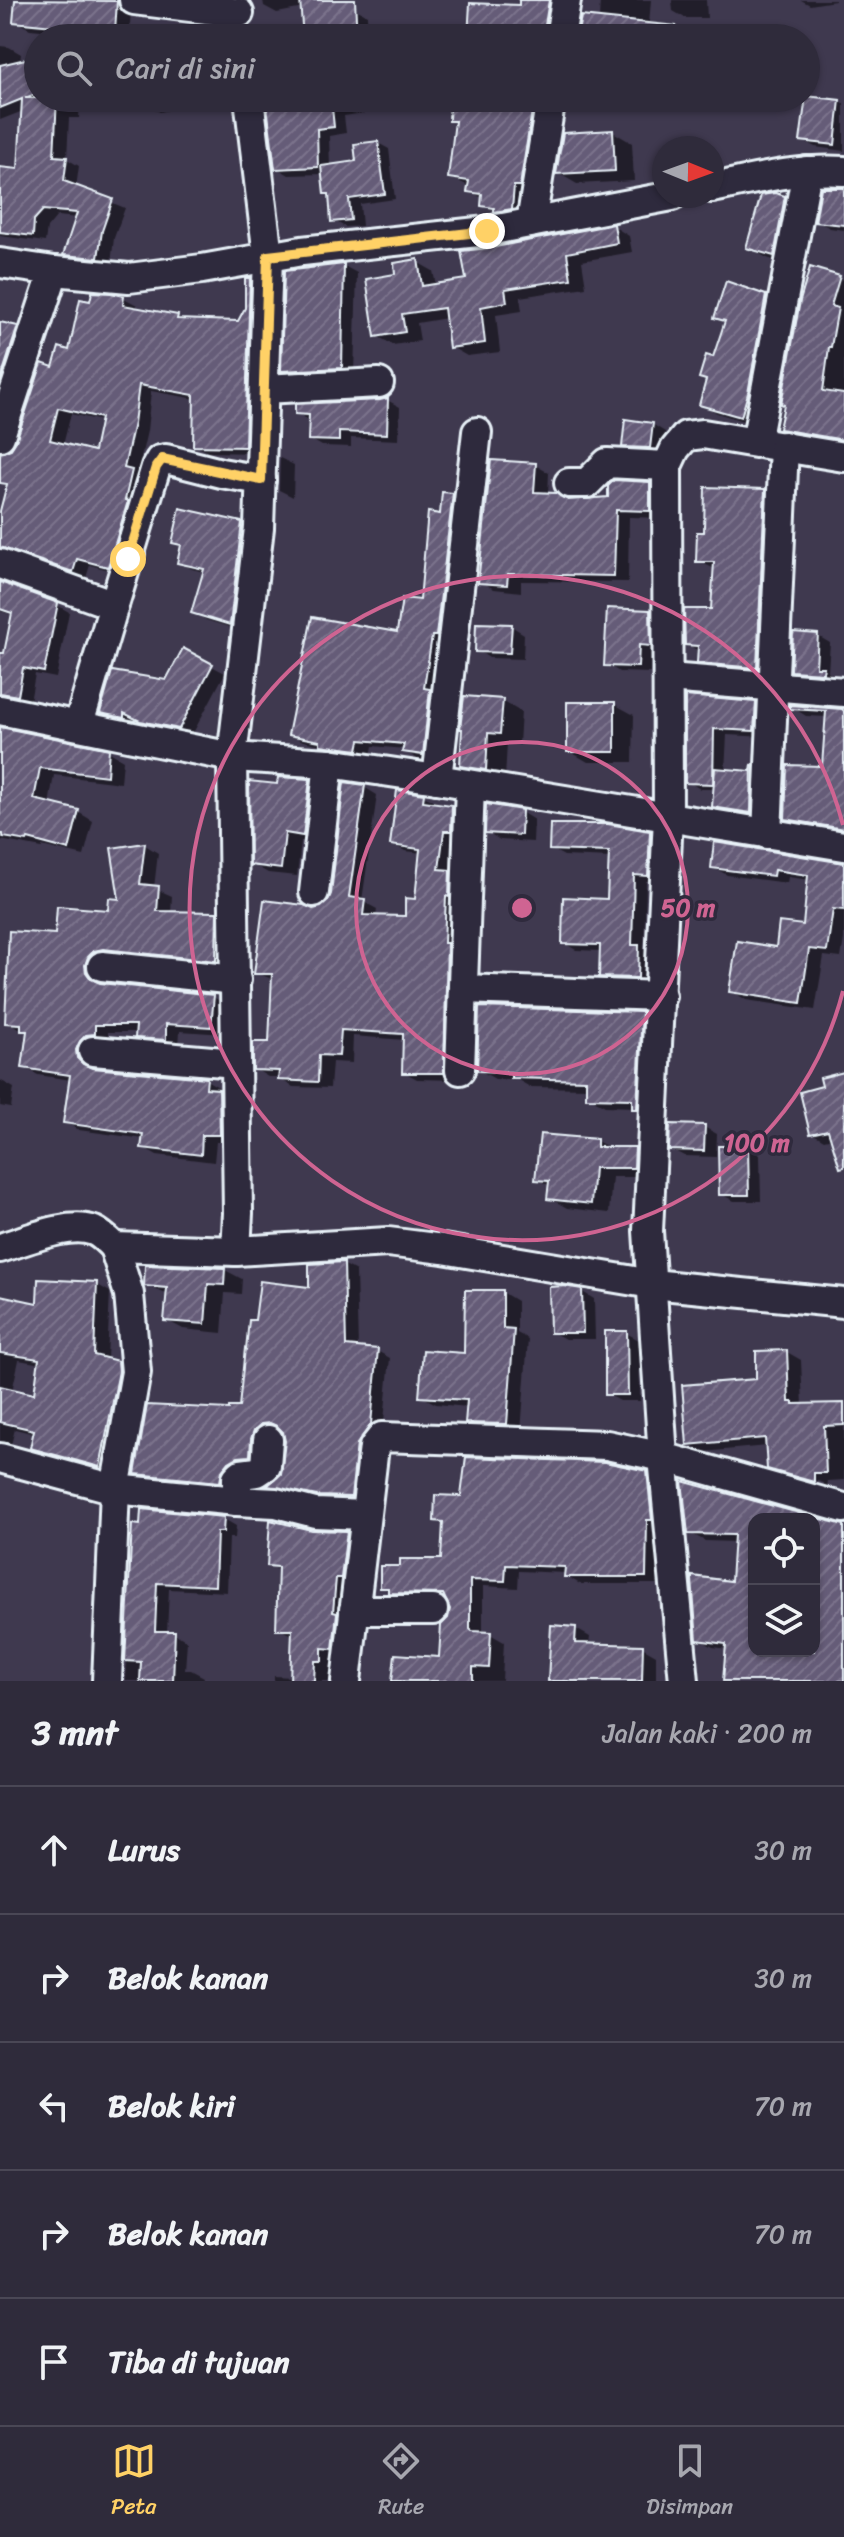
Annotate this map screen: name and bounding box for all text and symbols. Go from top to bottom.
search box [24,24,820,112]
text: Cari di sini [116,41,255,95]
icon: search [52,46,96,90]
north arrow [652,136,724,208]
route end [469,213,505,249]
route start [110,541,146,577]
text: 50 m [661,887,716,929]
centre of rings [508,894,536,922]
text: 100 m [724,1122,790,1164]
map controls [748,1513,820,1657]
button: locate [748,1513,820,1585]
button: layers [748,1585,820,1657]
text: 3 mnt [32,1703,118,1763]
text: Jalan kaki · 200 m [603,1710,812,1756]
text: Lurus [108,1823,180,1877]
text: 30 m [755,1827,812,1873]
icon: ahead [32,1828,76,1872]
text: Belok kanan [108,1951,268,2005]
text: 30 m [755,1955,812,2001]
icon: right [32,1956,76,2000]
text: Belok kiri [108,2079,235,2133]
text: 70 m [754,2083,812,2129]
icon: left [32,2084,76,2128]
text: Belok kanan [108,2207,268,2261]
text: 70 m [754,2211,812,2257]
icon: right [32,2212,76,2256]
text: Tiba di tujuan [108,2335,289,2389]
icon: arrive [32,2340,76,2384]
tab: Peta [111,2439,156,2526]
tab: Rute [378,2439,424,2526]
tab: Disimpan [646,2439,733,2526]

